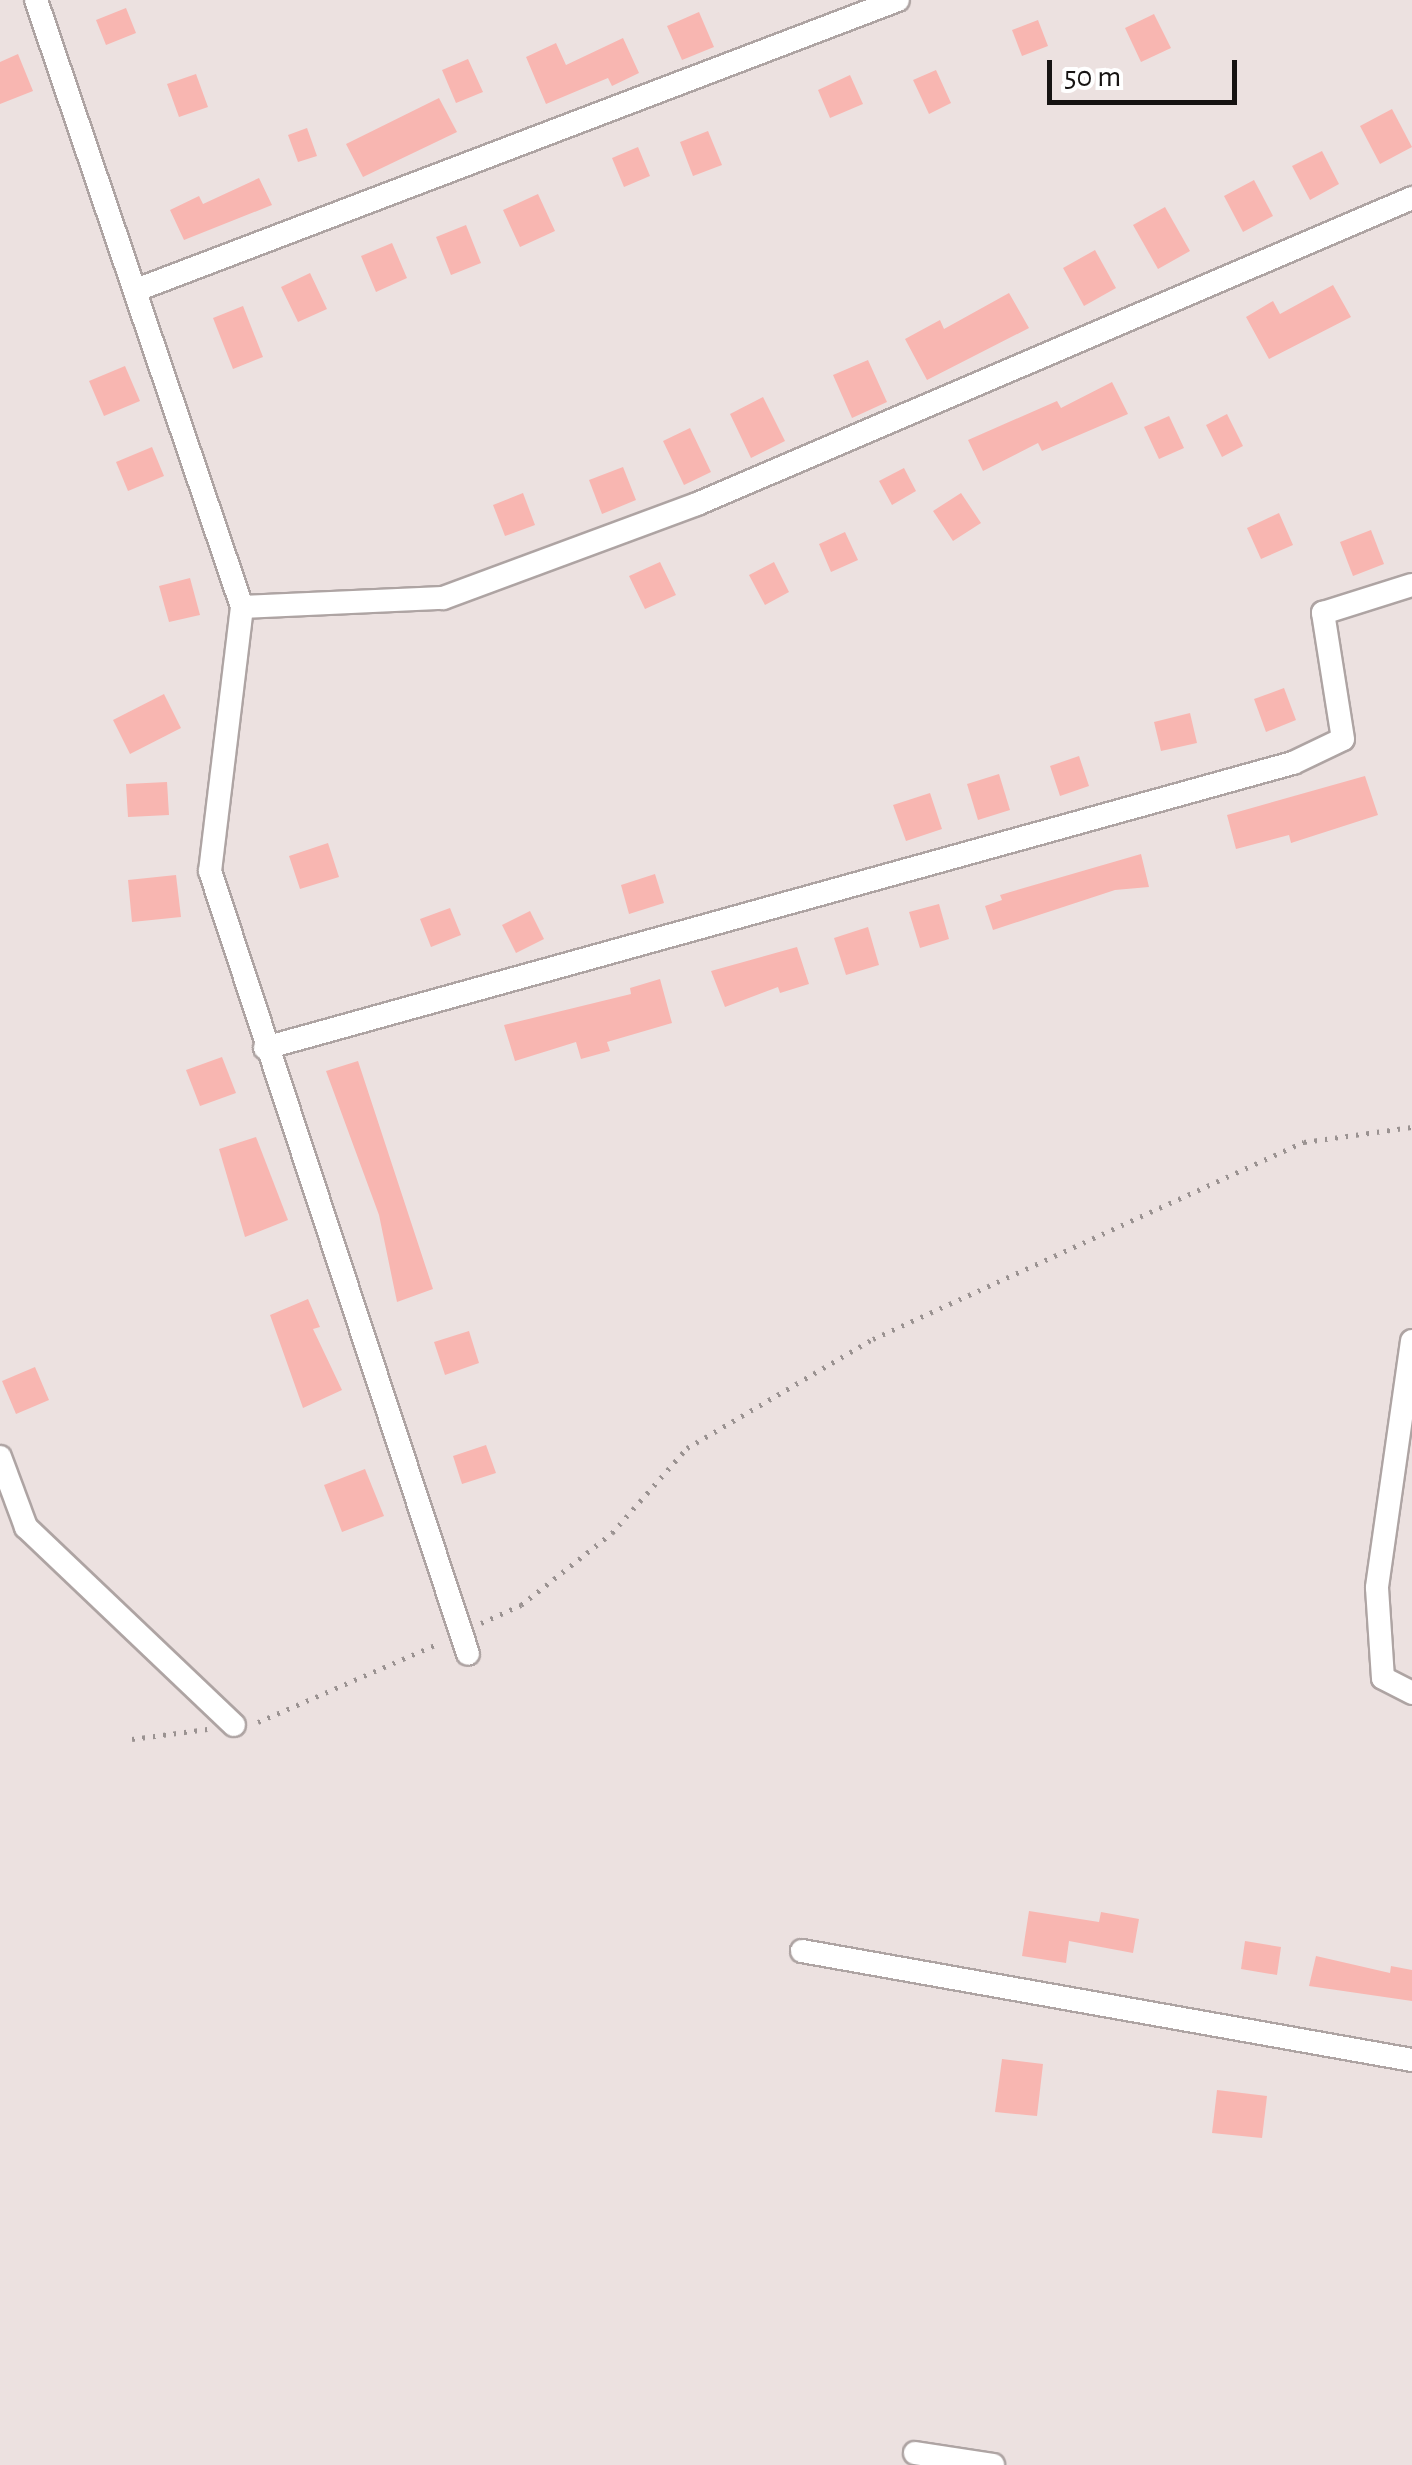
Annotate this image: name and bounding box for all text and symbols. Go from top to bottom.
scale bar [1052,40,1242,102]
text: 50 m [1064,62,1121,92]

